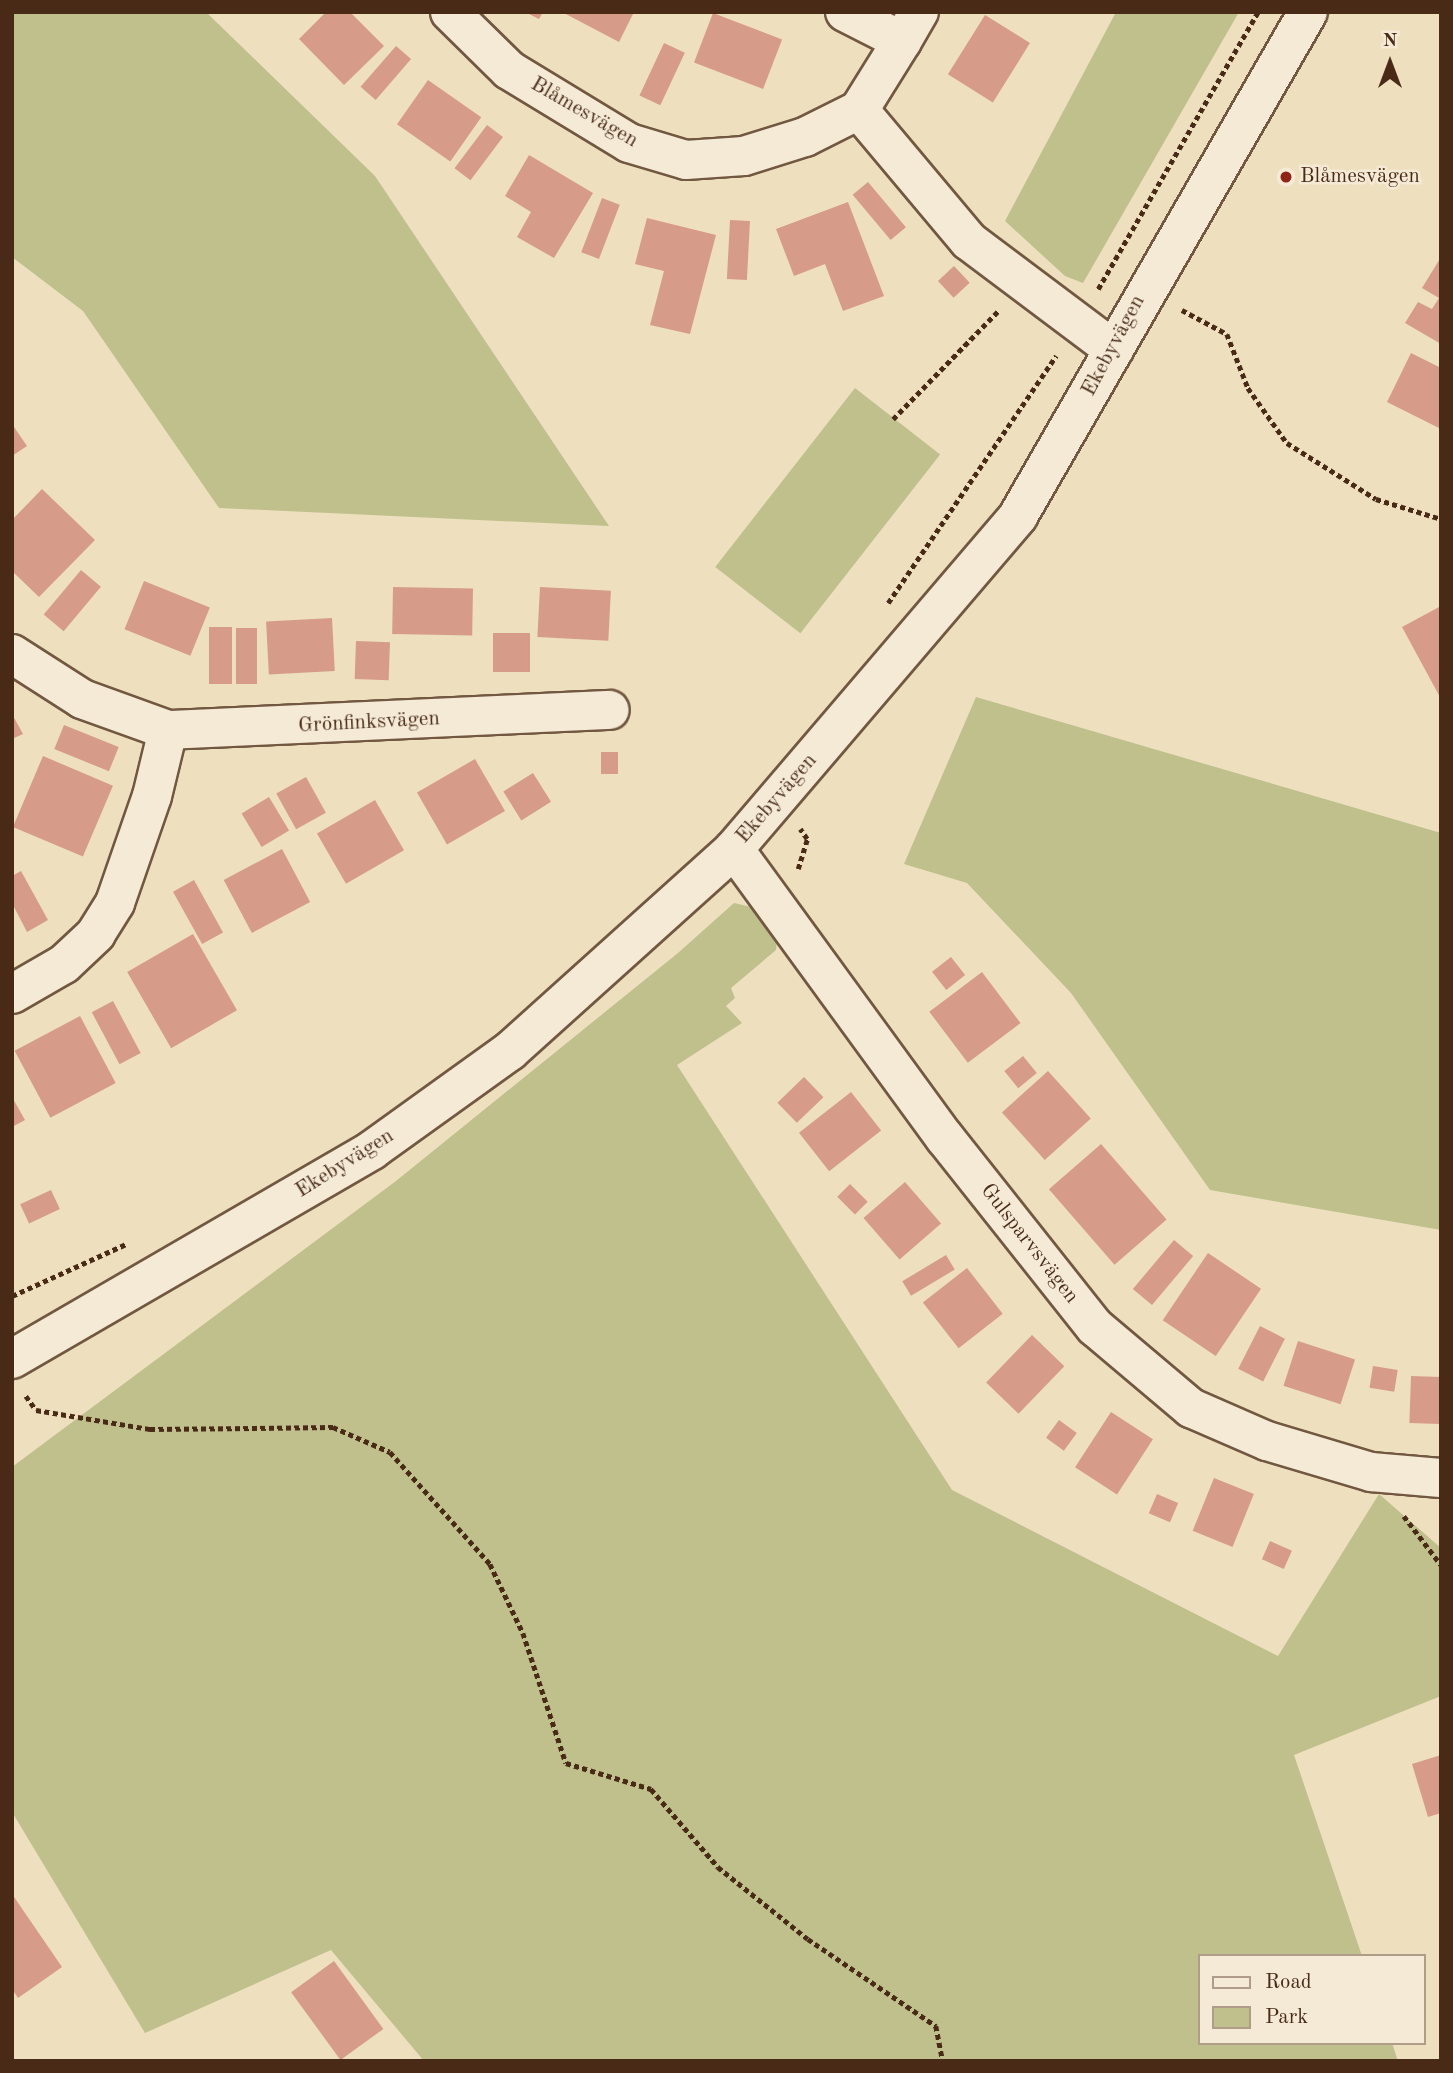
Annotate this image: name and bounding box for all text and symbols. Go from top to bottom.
north arrow [1355,28,1425,98]
text: N [1383,32,1397,51]
street label: Blåmesvägen [526,72,642,154]
place label: Blåmesvägen [1300,164,1420,190]
marker: Blåmesvägen [1278,169,1294,185]
street label: Ekebyvägen [1077,291,1151,401]
street label: Grönfinksvägen [298,707,440,739]
street label: Ekebyvägen [731,749,823,849]
street label: Ekebyvägen [291,1124,399,1204]
street label: Gulsparvsvägen [974,1179,1084,1309]
legend [1198,1954,1425,2045]
text: Road [1265,1972,1312,1993]
text: Park [1265,2007,1308,2028]

